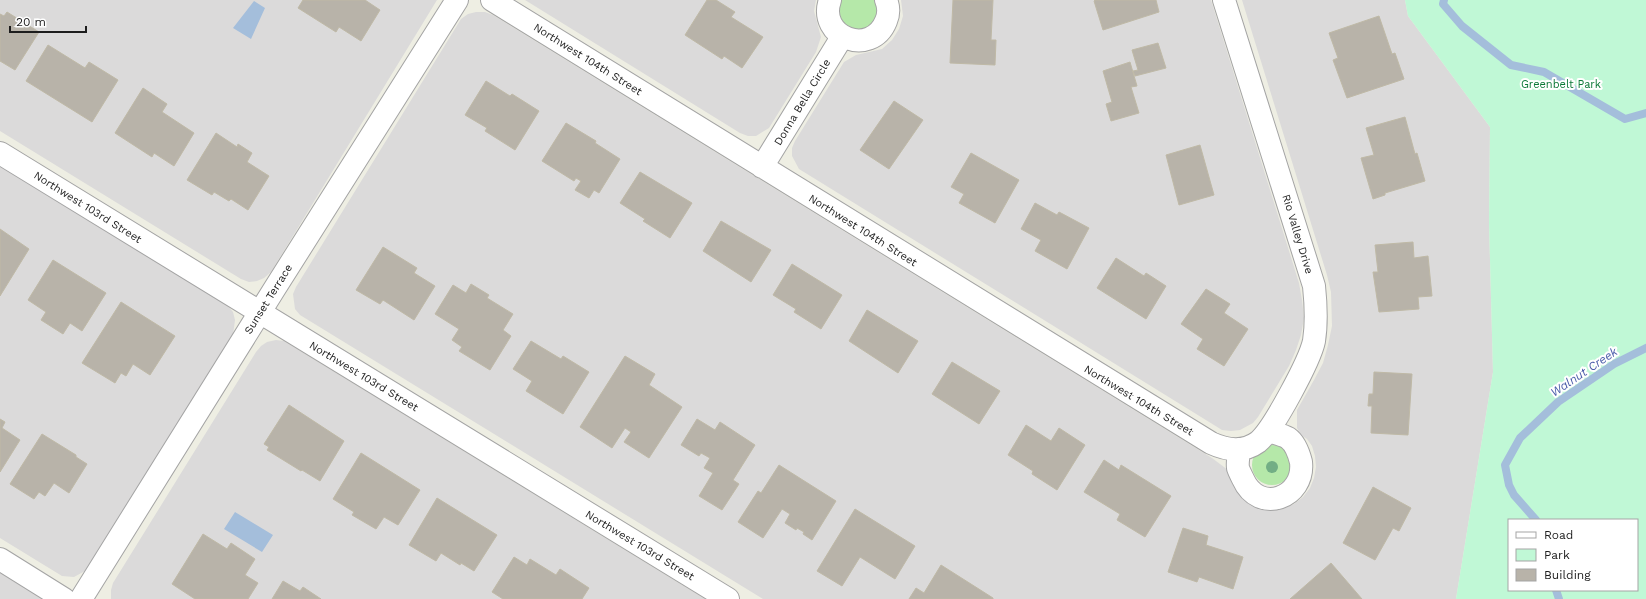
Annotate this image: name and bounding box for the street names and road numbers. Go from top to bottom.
street label: Northwest 104th Street [531,21,645,98]
street label: Donna Bella Circle [771,57,833,148]
street label: Northwest 103rd Street [31,169,144,246]
street label: Northwest 104th Street [806,192,920,269]
street label: Rio Valley Drive [1279,193,1316,275]
street label: Sunset Terrace [242,262,295,337]
street label: Northwest 103rd Street [307,339,421,414]
street label: Northwest 104th Street [1082,363,1196,439]
street label: Northwest 103rd Street [583,508,697,583]

